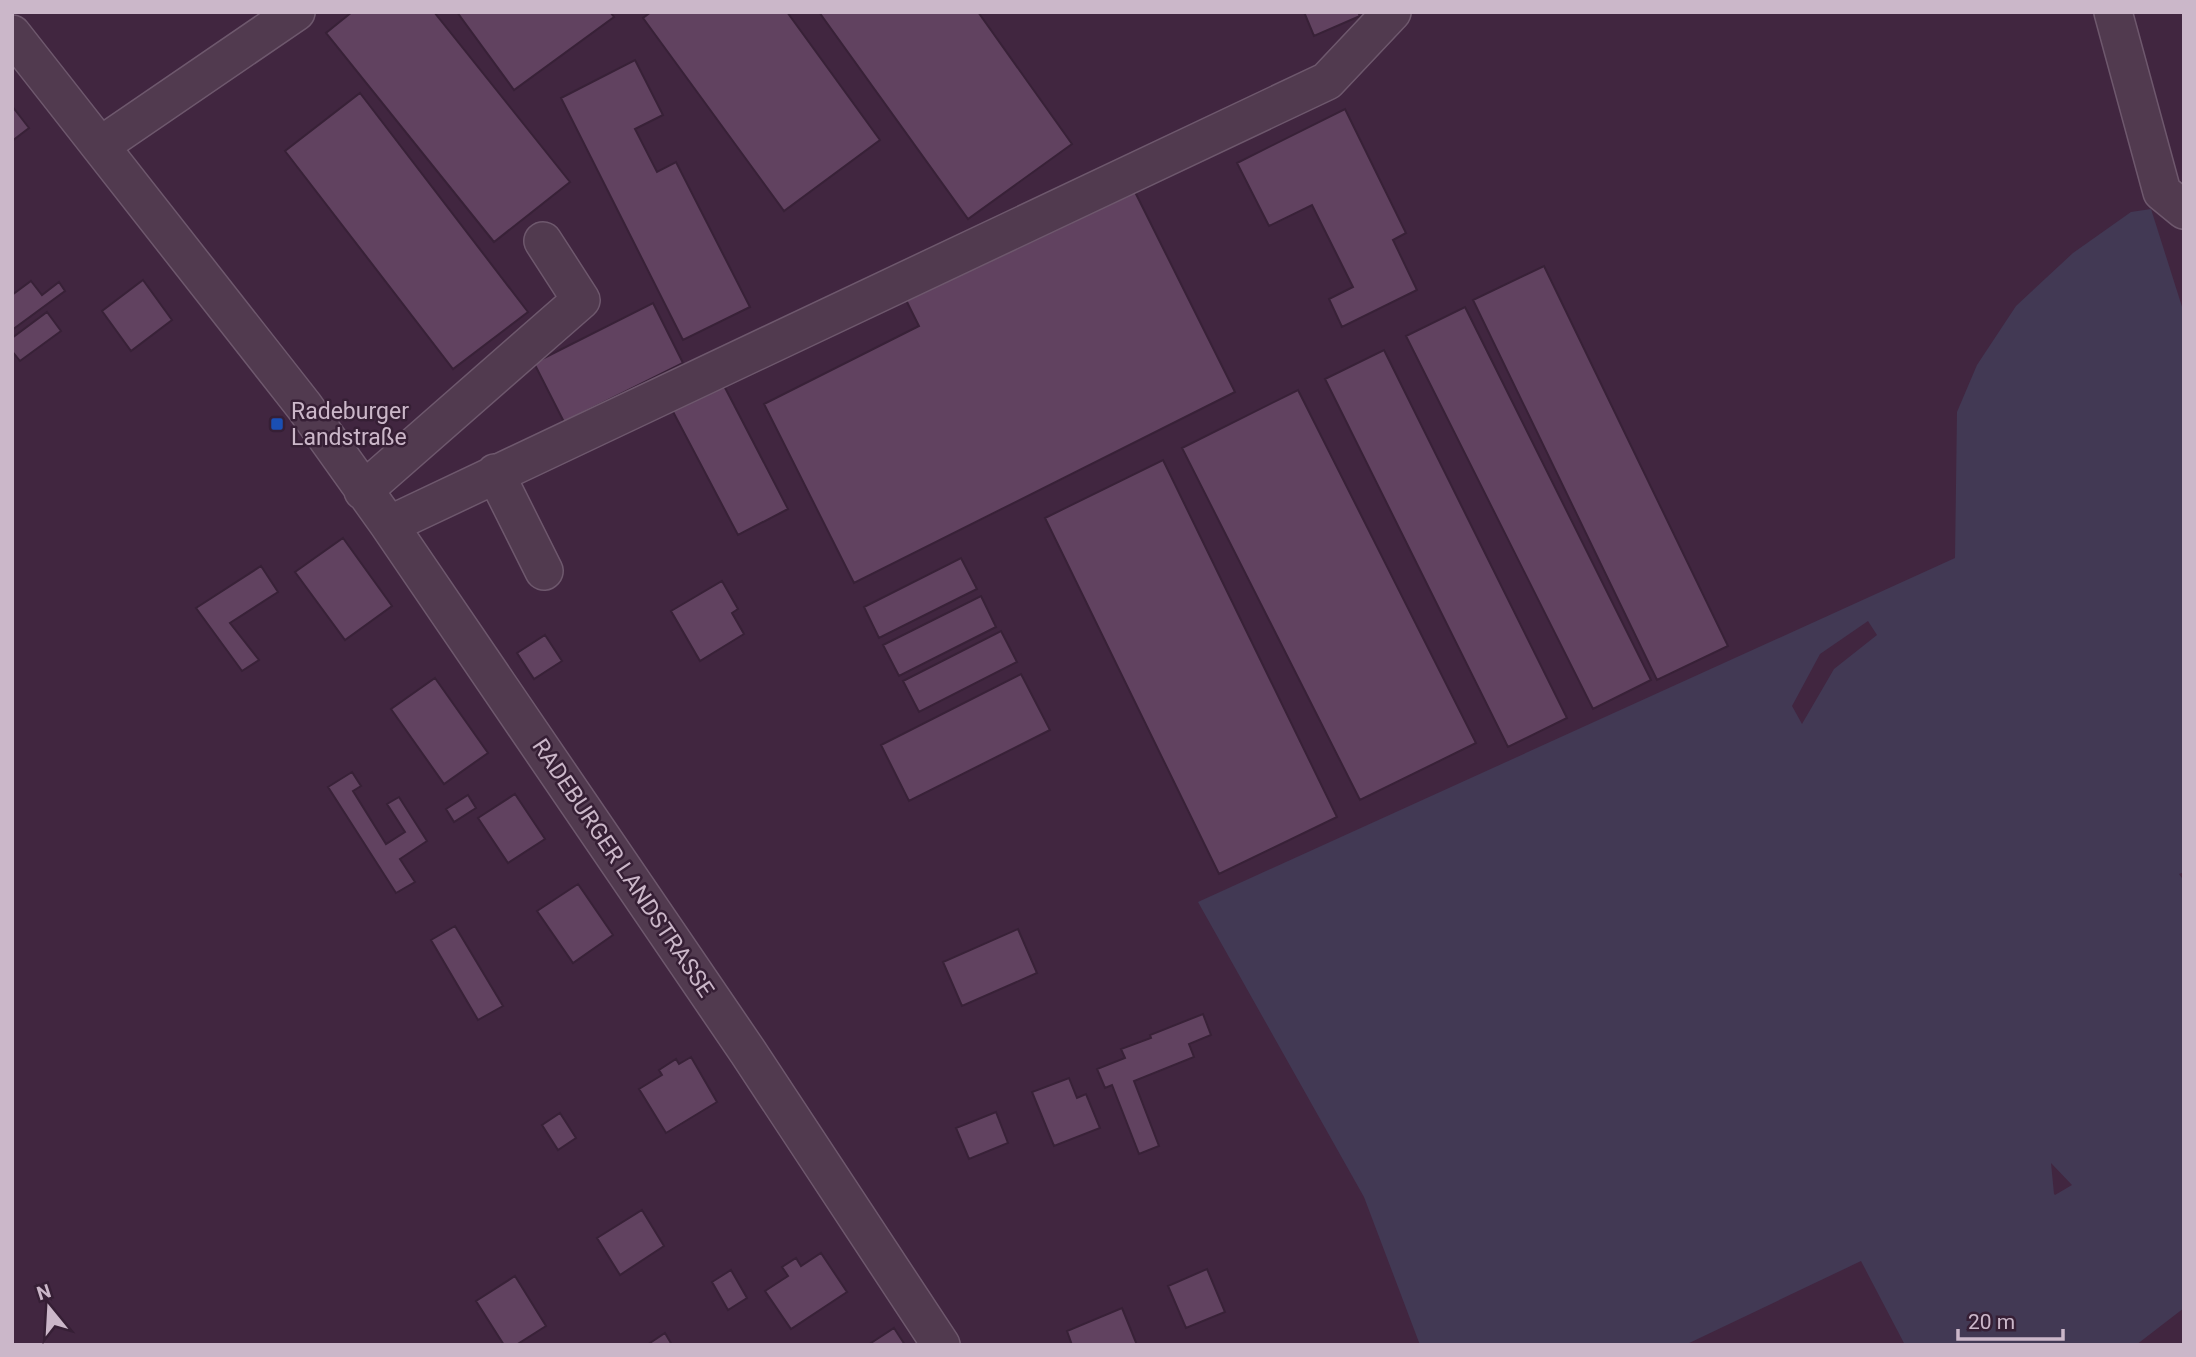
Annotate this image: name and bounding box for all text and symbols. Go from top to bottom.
place label: Radeburger Landstraße [291,398,409,451]
marker: Radeburger Landstraße [269,416,285,432]
street label: RADEBURGER LANDSTRASSE [526,734,720,1002]
north arrow [14,1273,84,1343]
text: N [34,1279,54,1305]
scale bar [1958,1298,2063,1342]
text: 20 m [1968,1310,2015,1334]

